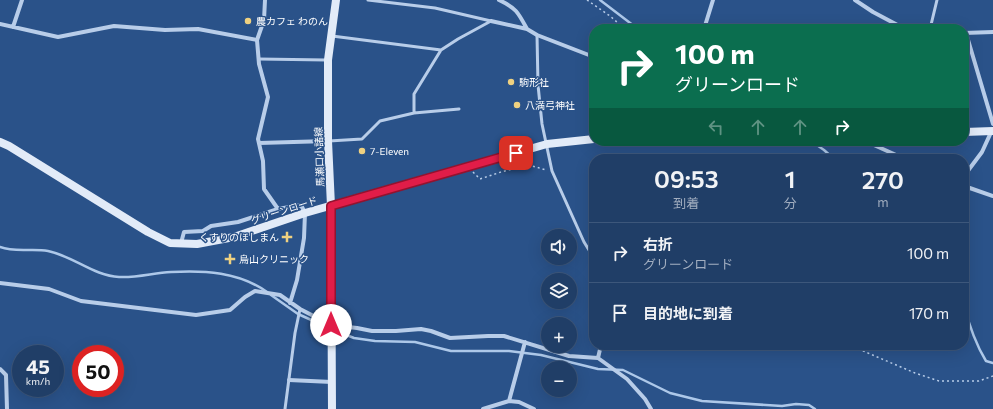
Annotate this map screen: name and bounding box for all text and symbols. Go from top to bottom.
place label: 農カフェ わのん [256,15,328,27]
marker: 農カフェ わのん [243,16,253,26]
text: 100 m [675,36,755,70]
icon: right [609,40,661,92]
text: グリーンロード [675,73,800,95]
place label: 駒形社 [519,76,549,88]
marker: 駒形社 [506,77,516,87]
place label: 八満弓神社 [525,99,575,111]
marker: 八満弓神社 [512,100,522,110]
icon: left [705,116,727,138]
icon: ahead [747,116,769,138]
icon: ahead [789,116,811,138]
icon: right [831,116,853,138]
street label: 馬瀬口小諸線 [312,127,326,187]
pin [499,136,533,170]
icon: arrive [505,142,527,164]
place label: 7-Eleven [370,145,409,157]
marker: 7-Eleven [357,146,367,156]
text: 09:53 [654,164,719,193]
text: 1 [785,164,795,193]
text: 270 [862,165,904,194]
street label: グリーンロード [249,194,319,226]
text: m [877,194,888,210]
text: 到着 [673,195,699,211]
text: 分 [784,195,797,211]
map controls [541,229,577,397]
button: sound [541,229,577,265]
place label: くすりのほしまん [199,231,279,243]
marker: くすりのほしまん [282,232,292,242]
text: 右折 [643,235,673,253]
icon: right [609,242,631,264]
text: 100 m [907,244,949,262]
marker: 烏山クリニック [224,253,236,265]
place label: 烏山クリニック [239,253,309,265]
text: グリーンロード [643,256,733,272]
button: layers [541,273,577,309]
icon: arrive [609,302,631,324]
position arrow [310,304,352,346]
text: 目的地に到着 [643,304,733,322]
text: 170 m [909,304,949,322]
button: + [541,317,577,353]
speed limit sign: 50 [72,345,124,397]
text: 45 [26,354,50,378]
button: − [541,361,577,397]
text: km/h [26,375,50,387]

